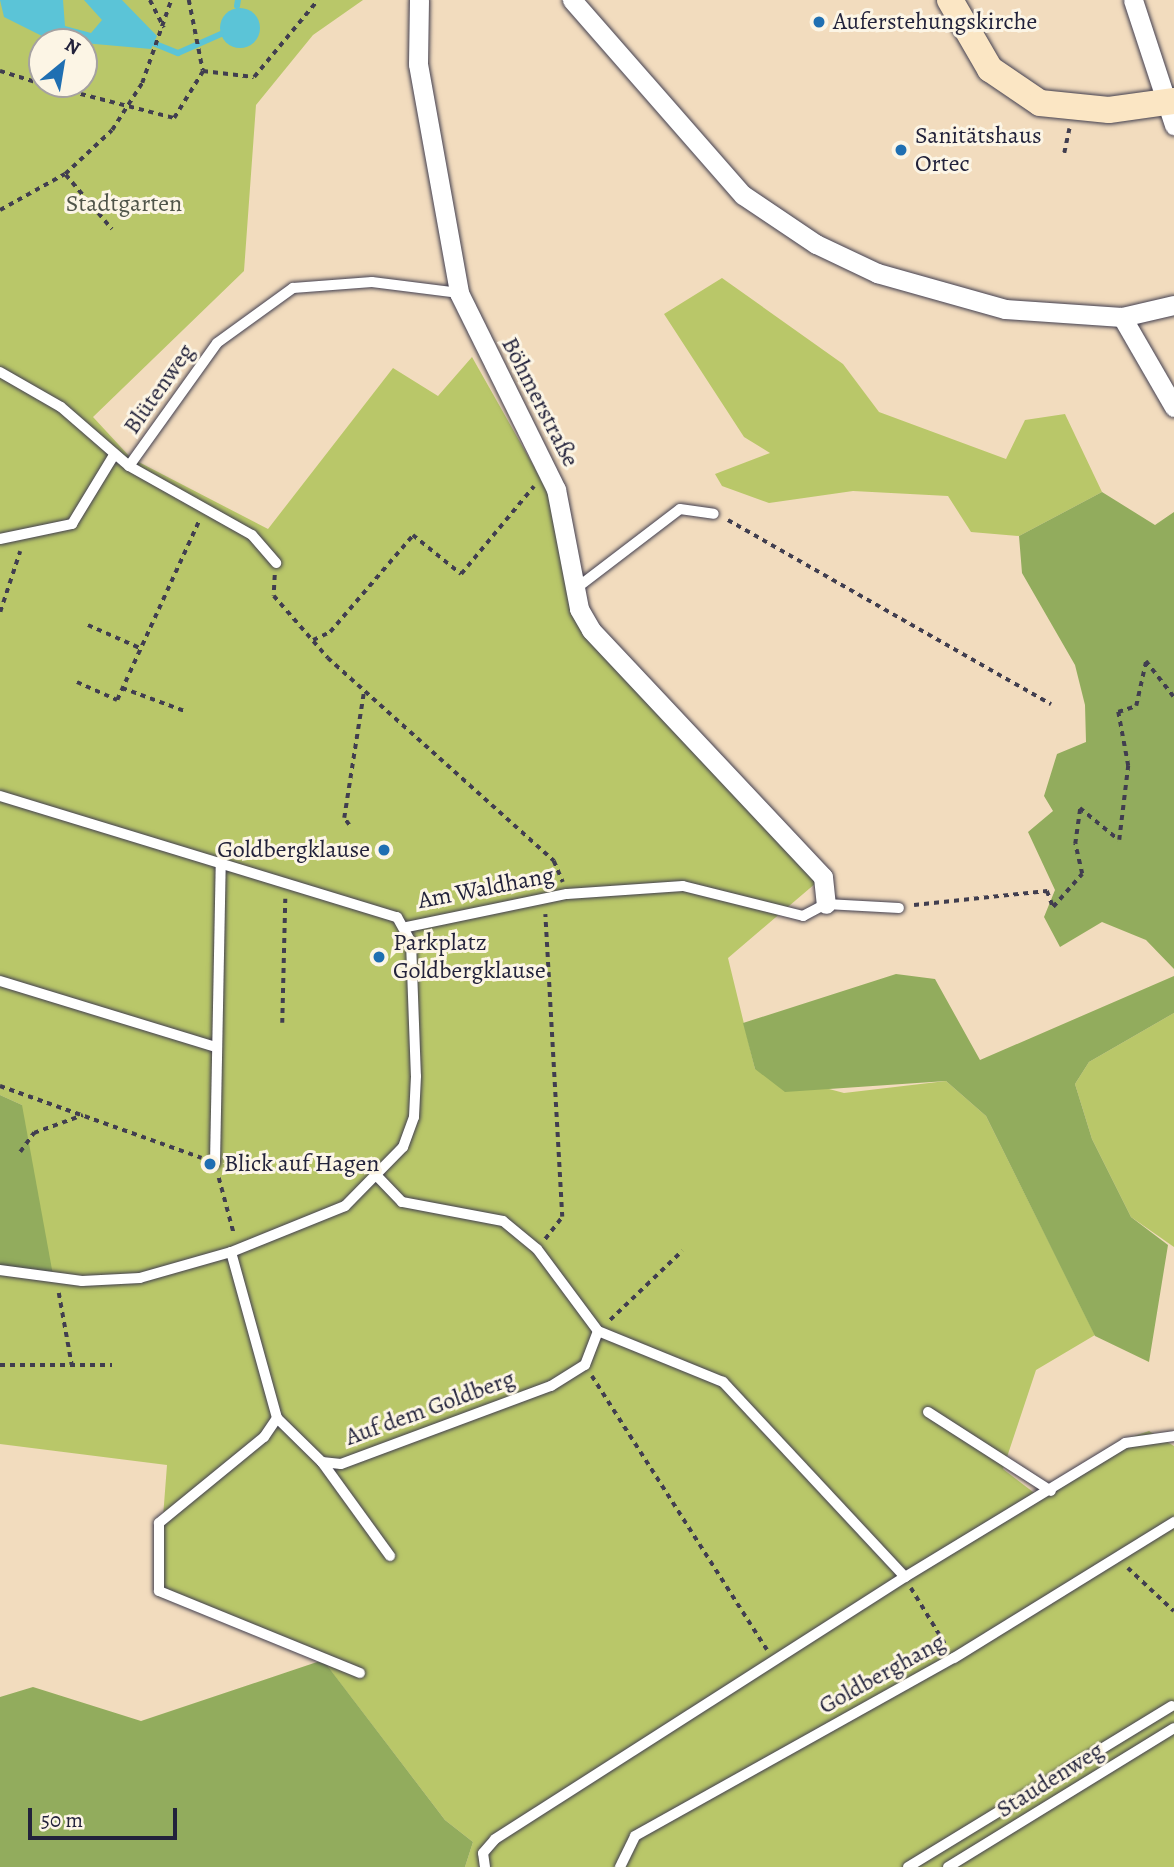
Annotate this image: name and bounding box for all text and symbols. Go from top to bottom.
place label: Auferstehungskirche [833,8,1037,36]
marker: Auferstehungskirche [811,14,827,30]
north arrow [28,28,98,98]
text: N [60,32,85,61]
place label: Sanitätshaus Ortec [915,122,1042,178]
marker: Sanitätshaus Ortec [893,142,909,158]
park label: Stadtgarten [66,190,182,218]
street label: Böhmerstraße [495,332,585,472]
street label: Blütenweg [117,338,201,440]
place label: Goldbergklause [217,836,370,864]
marker: Goldbergklause [376,842,392,858]
street label: Am Waldhang [416,861,556,915]
place label: Parkplatz Goldbergklause [393,929,546,985]
marker: Parkplatz Goldbergklause [371,949,387,965]
place label: Blick auf Hagen [224,1150,379,1178]
marker: Blick auf Hagen [202,1156,218,1172]
street label: Auf dem Goldberg [341,1364,519,1452]
street label: Goldberghang [814,1628,950,1720]
street label: Staudenweg [991,1736,1109,1824]
scale bar [32,1794,180,1838]
text: 50 m [41,1806,83,1834]

